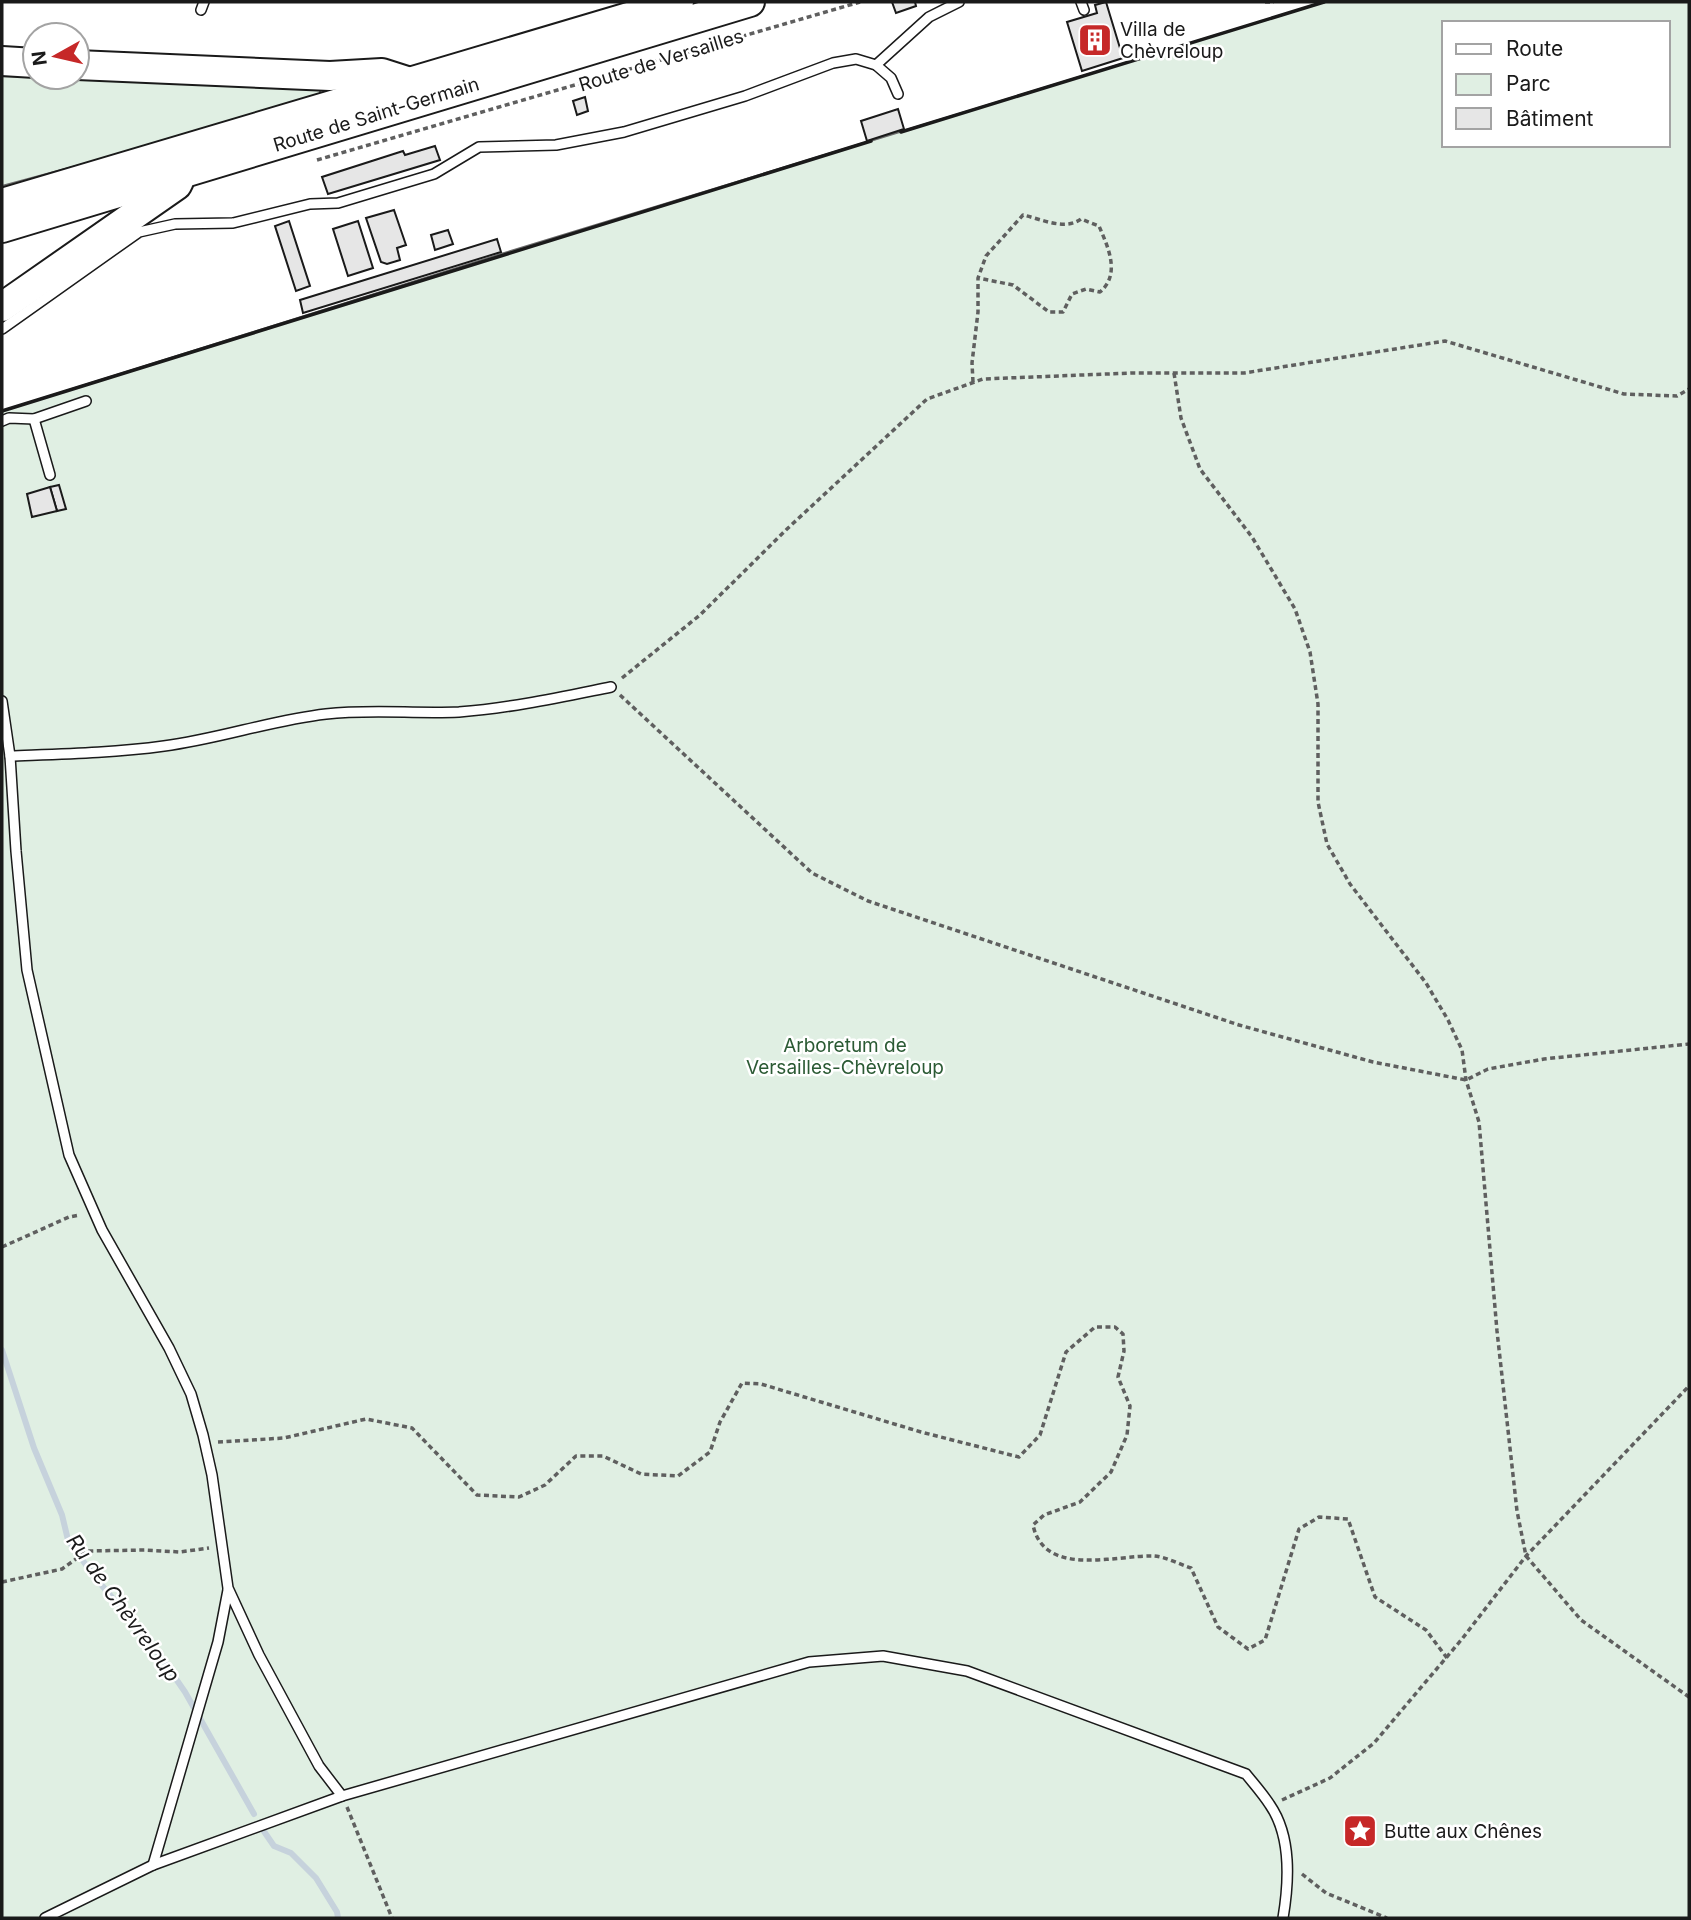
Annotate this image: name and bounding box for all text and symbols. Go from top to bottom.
place label: Villa de Chèvreloup [1120,18,1223,63]
north arrow [21,21,91,91]
building icon: Villa de Chèvreloup [1076,21,1114,59]
legend [1442,21,1670,147]
street label: Route de Versailles [576,24,746,96]
text: Route [1506,36,1563,61]
text: N [27,50,52,67]
text: Parc [1506,71,1551,96]
street label: Route de Saint-Germain [270,72,482,157]
text: Bâtiment [1506,106,1594,131]
park label: Arboretum de Versailles-Chèvreloup [746,1034,944,1079]
water label: Ru de Chèvreloup [61,1529,185,1686]
place icon: Butte aux Chênes [1341,1812,1379,1850]
place label: Butte aux Chênes [1384,1820,1542,1843]

